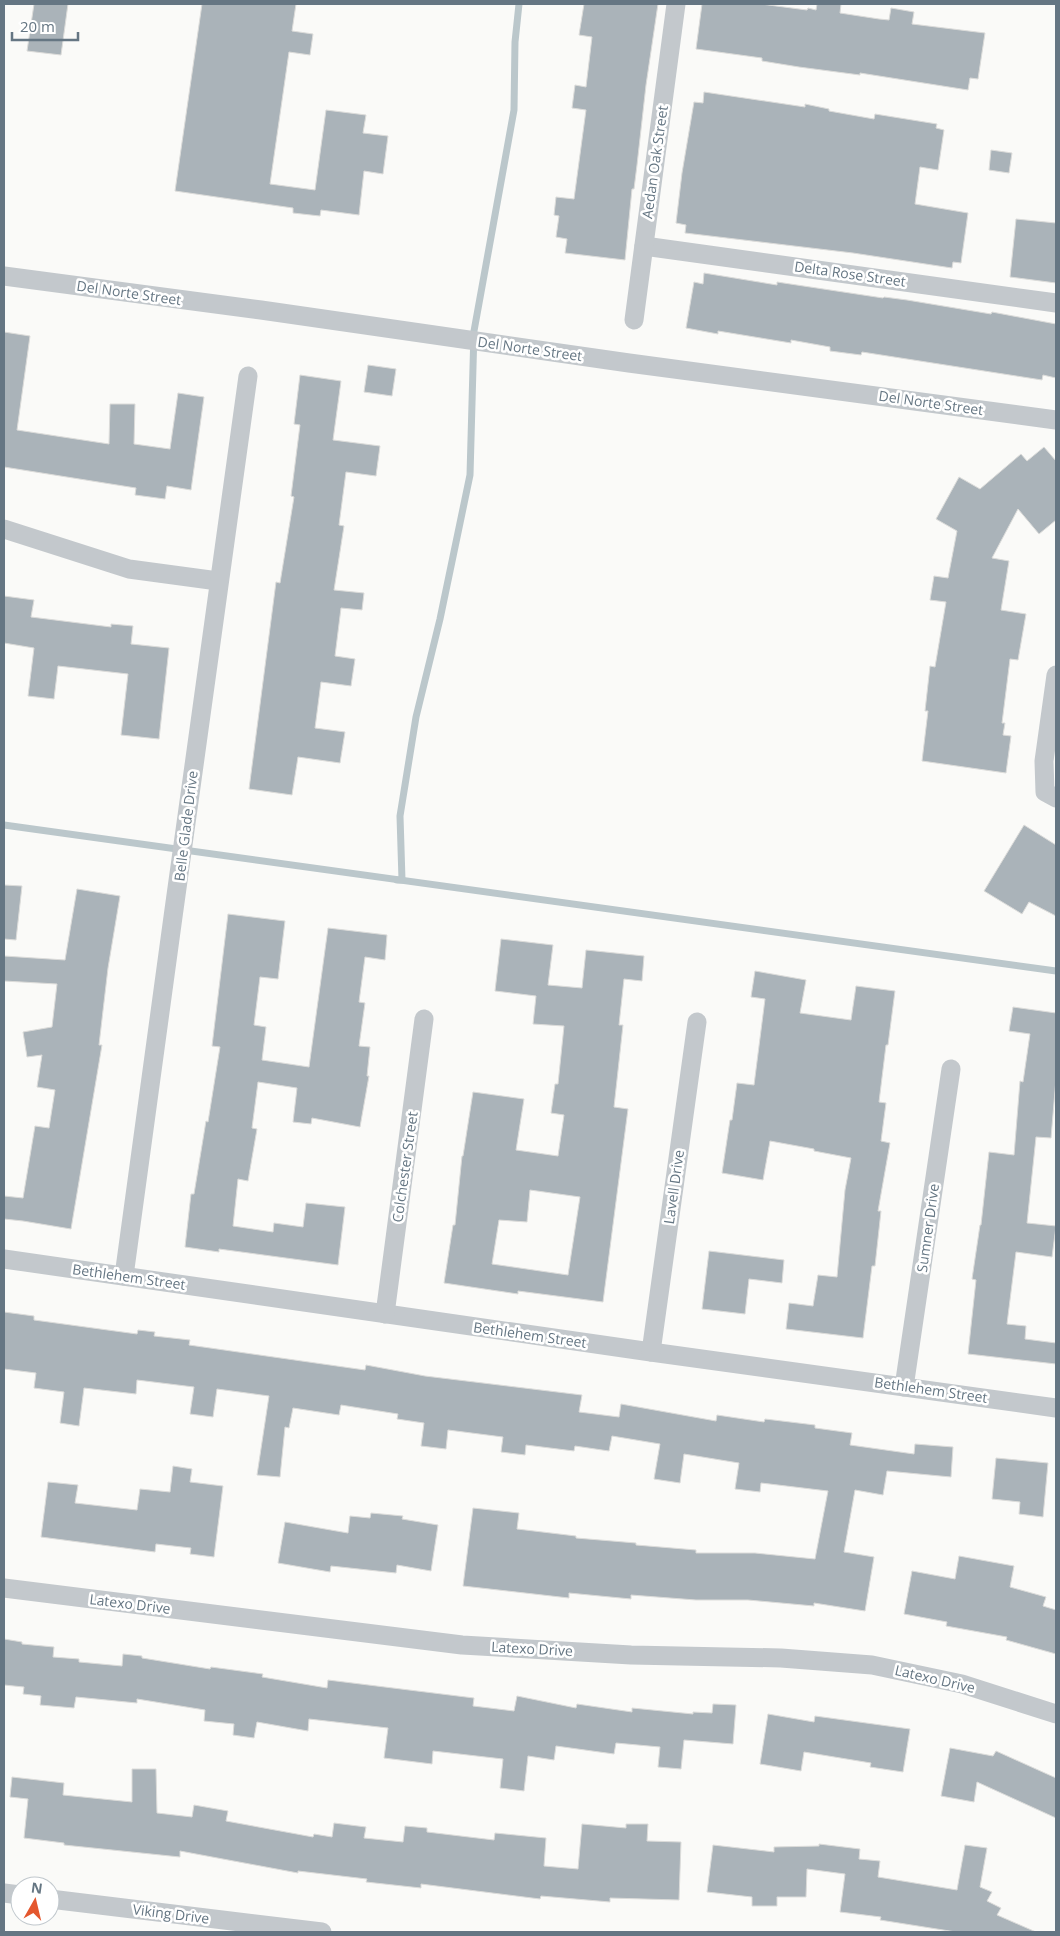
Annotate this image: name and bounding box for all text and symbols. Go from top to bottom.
scale bar [12,10,79,42]
text: 20 m [20,16,55,36]
street label: Aedan Oak Street [637,104,672,220]
street label: Delta Rose Street [793,256,907,291]
street label: Del Norte Street [76,276,183,309]
street label: Del Norte Street [477,332,584,365]
street label: Del Norte Street [878,386,985,419]
street label: Belle Glade Drive [169,769,202,882]
street label: Colchester Street [387,1110,422,1224]
street label: Lavell Drive [659,1148,688,1225]
street label: Sumner Drive [912,1182,943,1273]
street label: Bethlehem Street [71,1259,187,1294]
street label: Bethlehem Street [472,1317,588,1352]
street label: Bethlehem Street [873,1372,989,1407]
street label: Latexo Drive [88,1589,172,1618]
street label: Latexo Drive [491,1637,573,1660]
street label: Latexo Drive [893,1660,977,1697]
north arrow [10,1876,60,1926]
text: N [30,1877,44,1898]
street label: Viking Drive [132,1899,210,1928]

